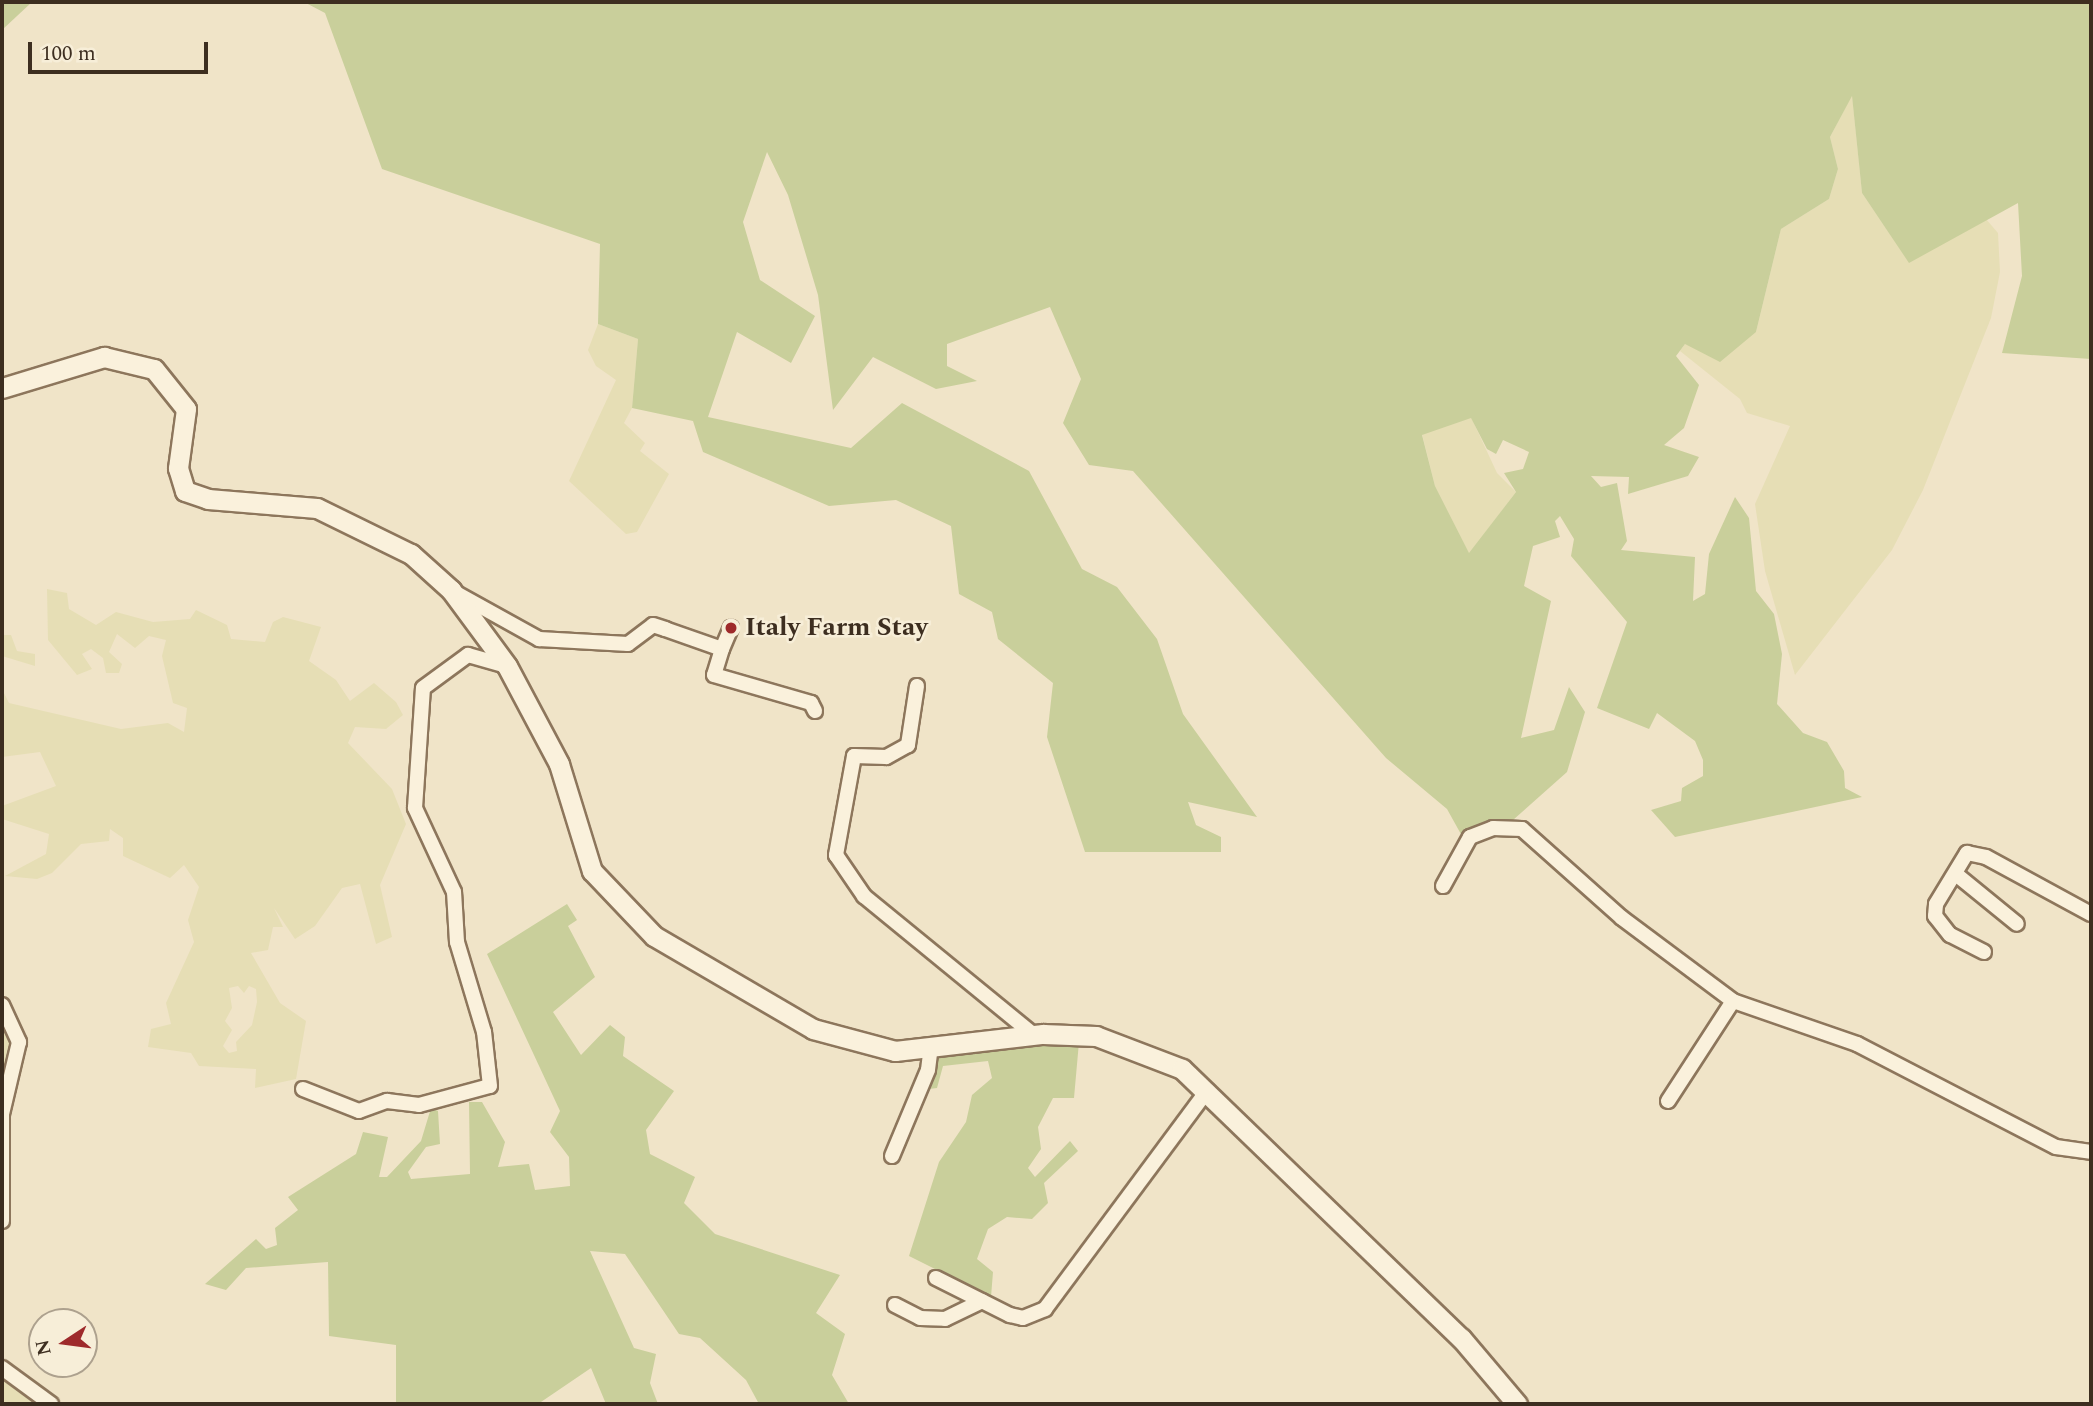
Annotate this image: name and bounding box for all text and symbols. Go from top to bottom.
scale bar [32,28,212,72]
text: 100 m [41,38,96,70]
place label: Italy Farm Stay [745,612,928,644]
marker: Italy Farm Stay [723,620,739,636]
north arrow [28,1308,98,1378]
text: N [28,1337,60,1358]

